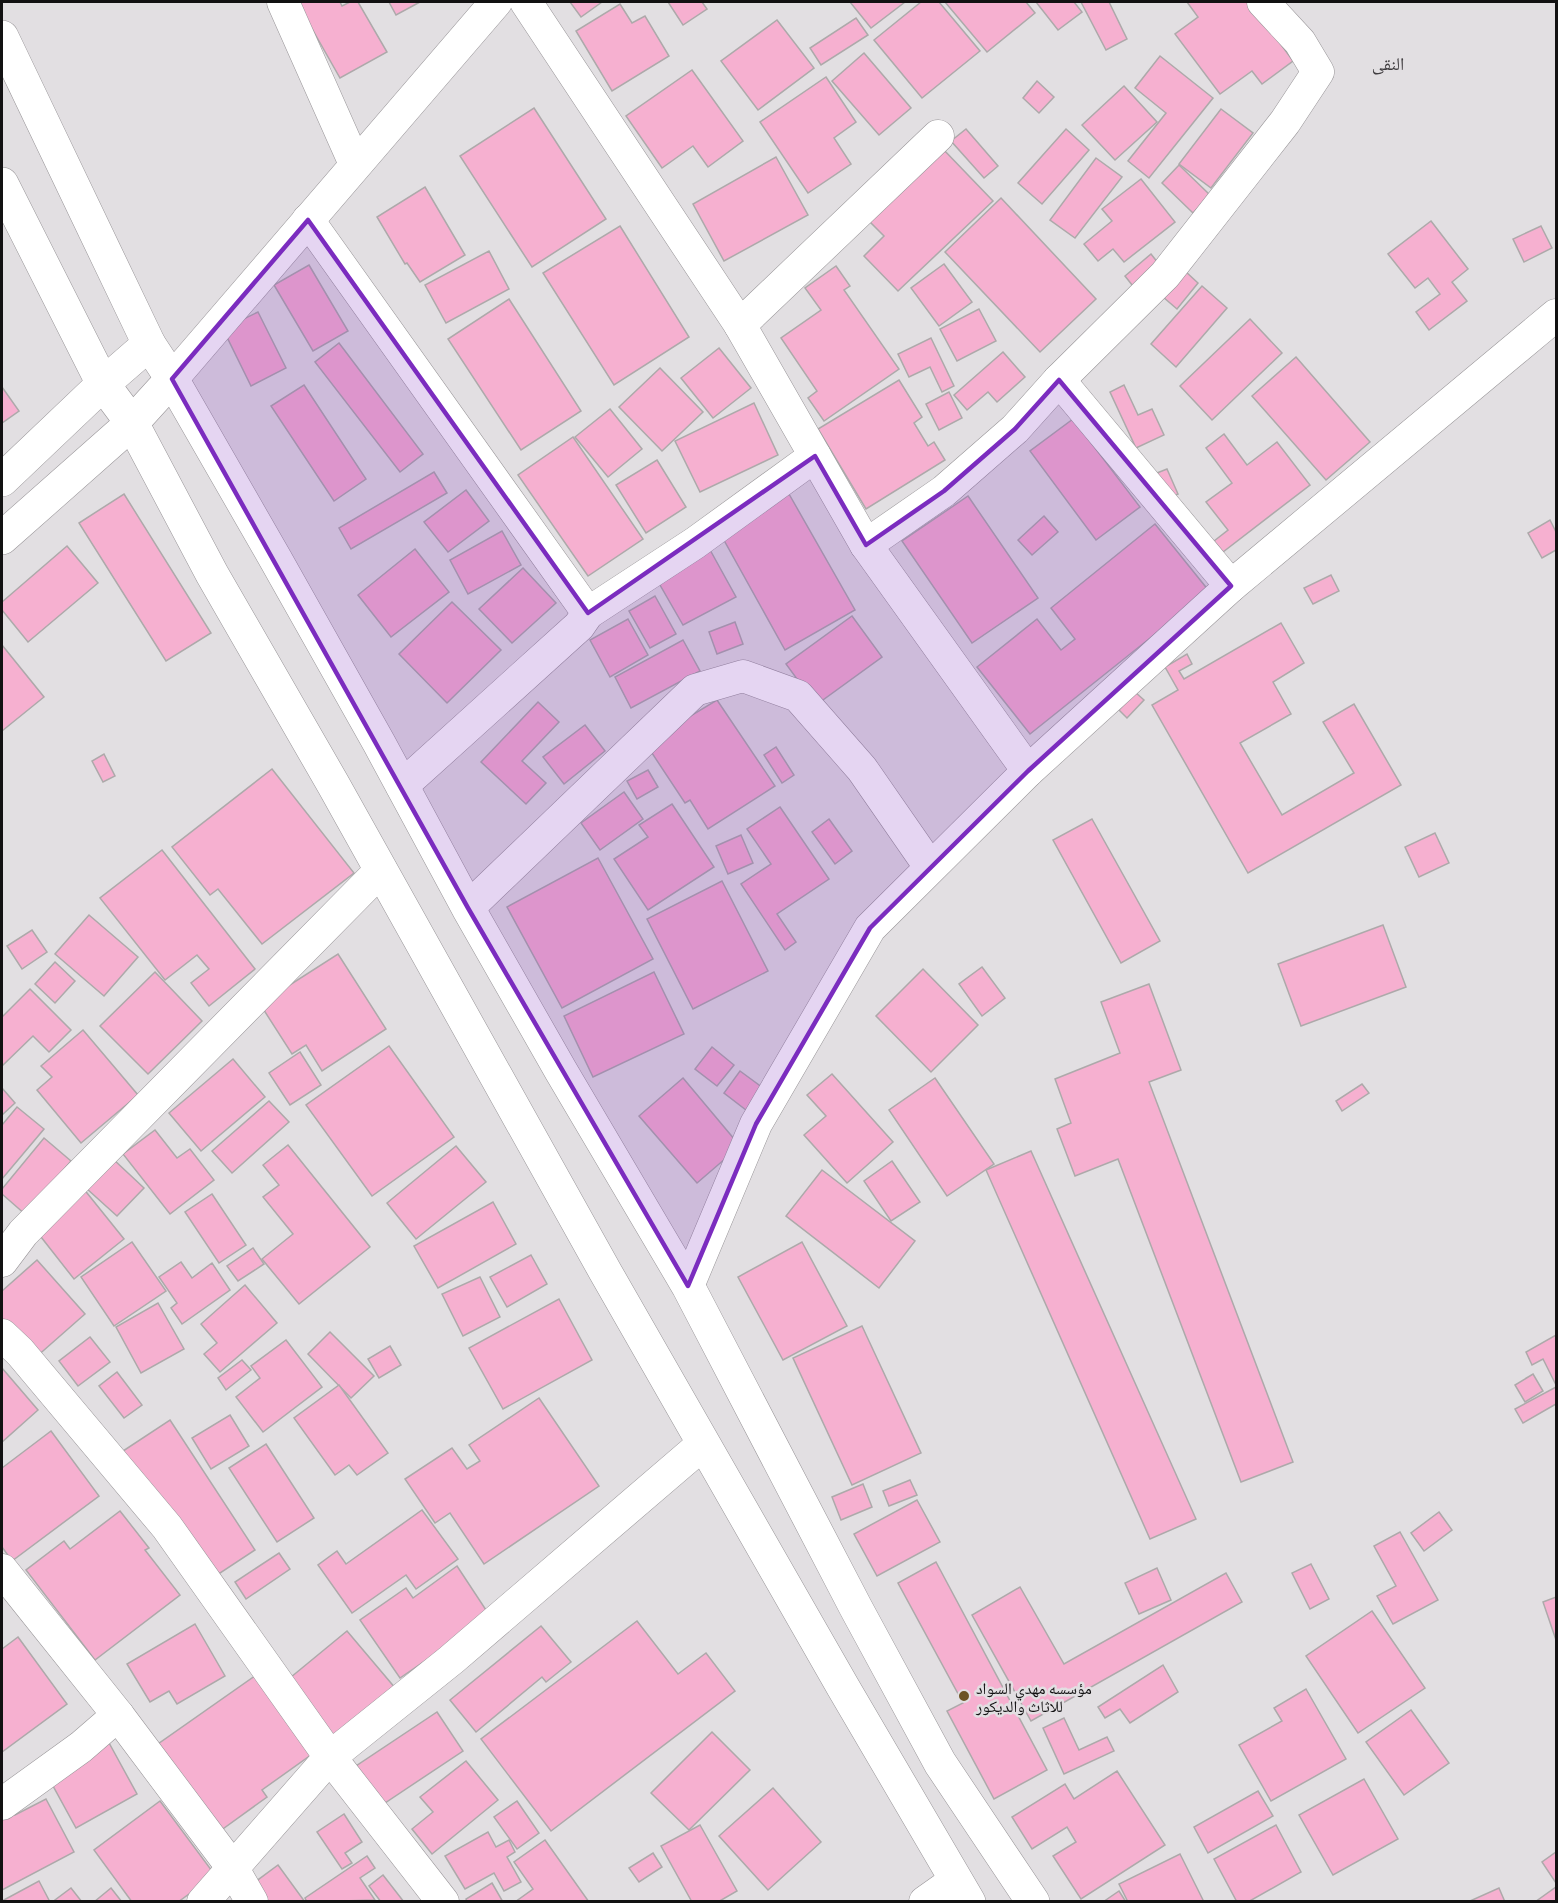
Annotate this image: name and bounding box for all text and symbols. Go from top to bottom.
district label: النقى [1372,52,1404,75]
place label: مؤسسه مهدي السواد للاثاث والديكور [975,1678,1092,1716]
marker: مؤسسه مهدي السواد للاثاث والديكور [957,1689,971,1703]

